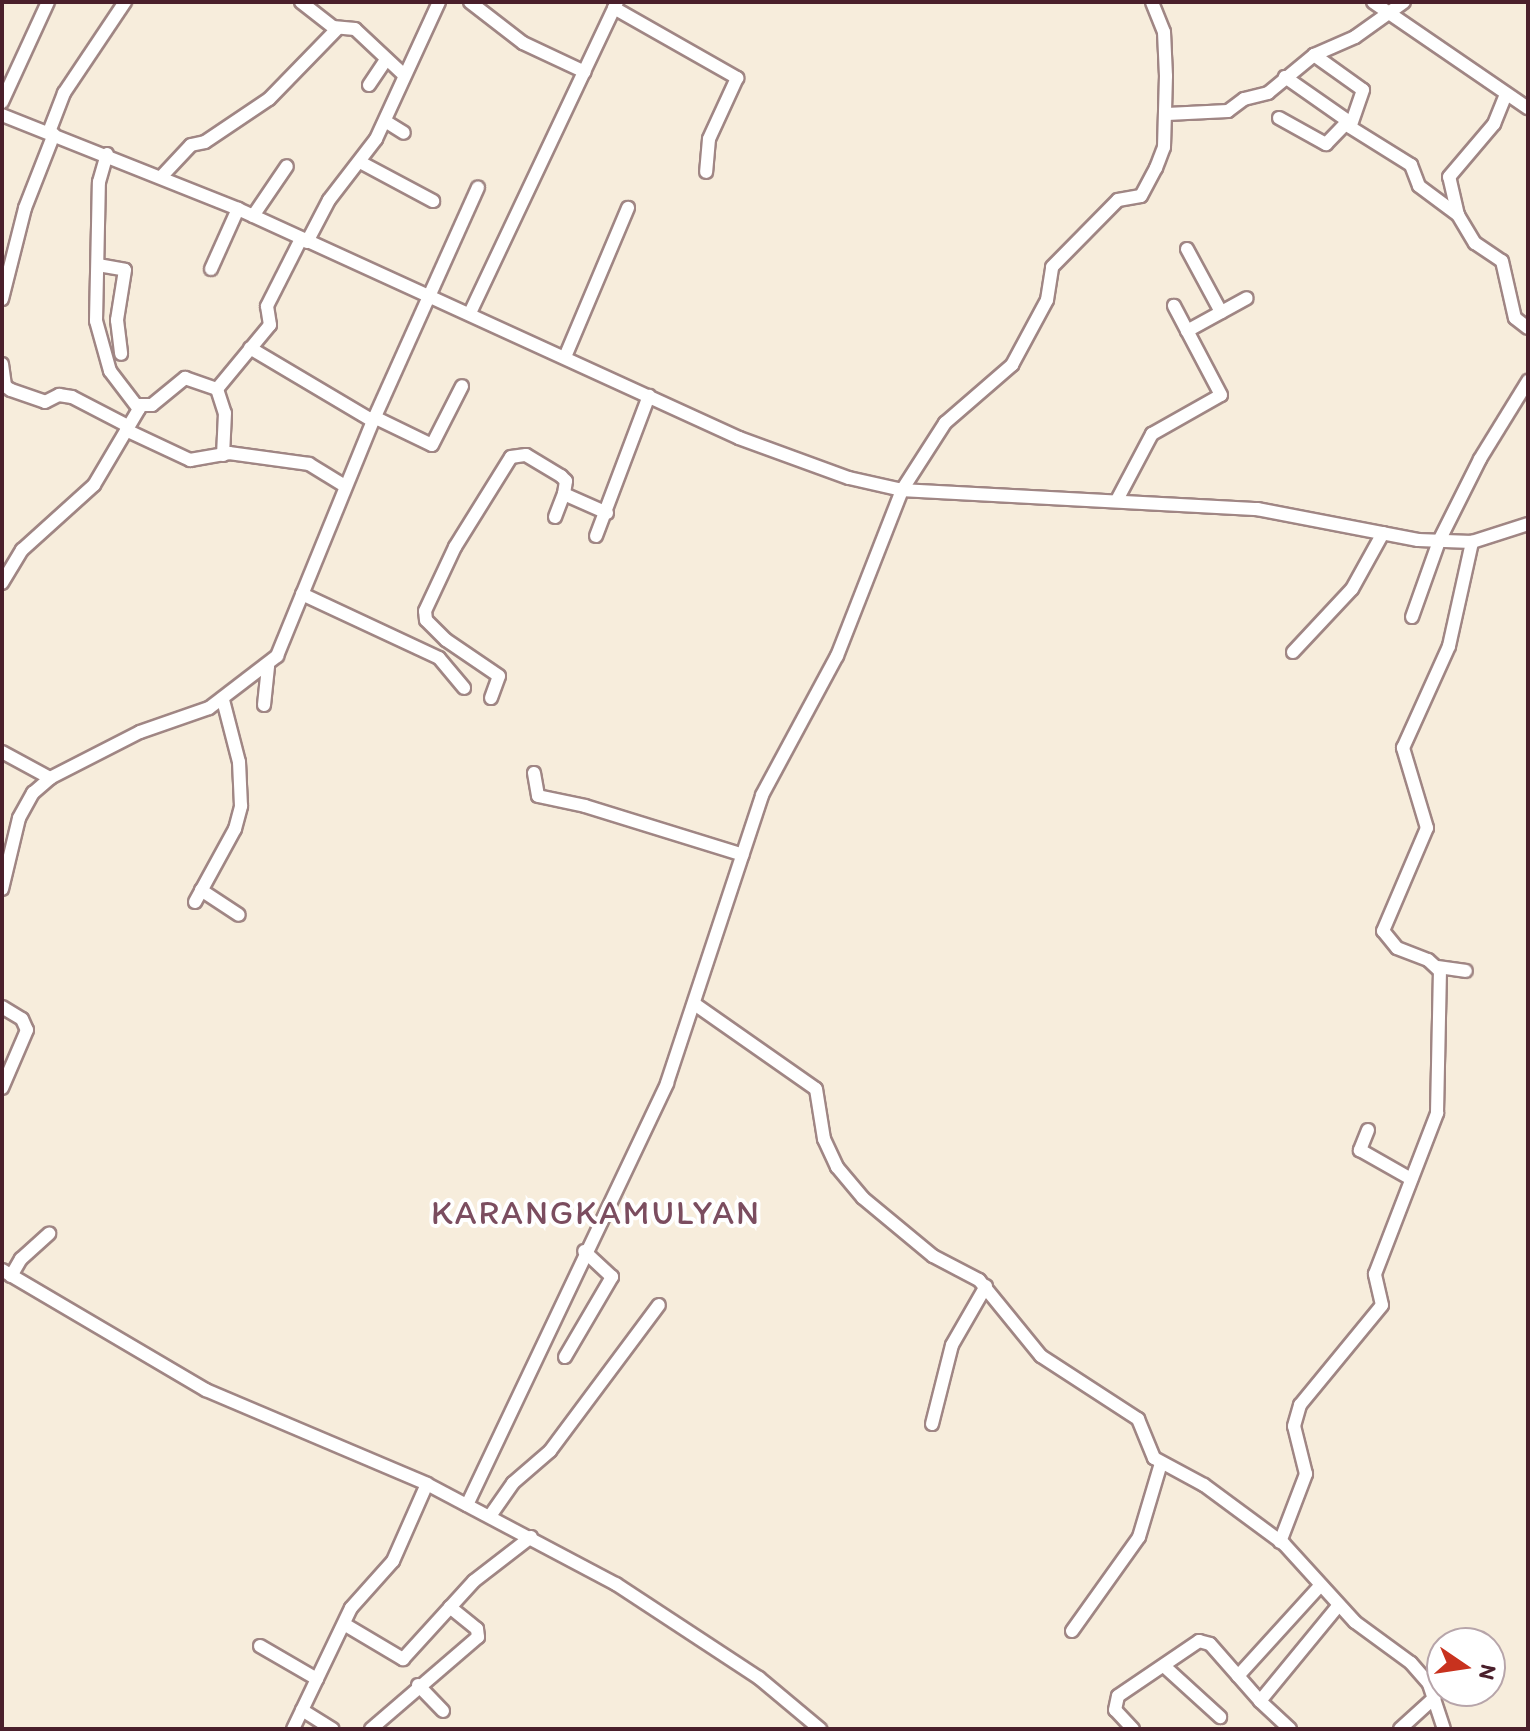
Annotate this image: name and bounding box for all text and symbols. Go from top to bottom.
district label: KARANGKAMULYAN [429,1193,763,1233]
north arrow [1426,1627,1506,1707]
text: N [1473,1662,1503,1682]

